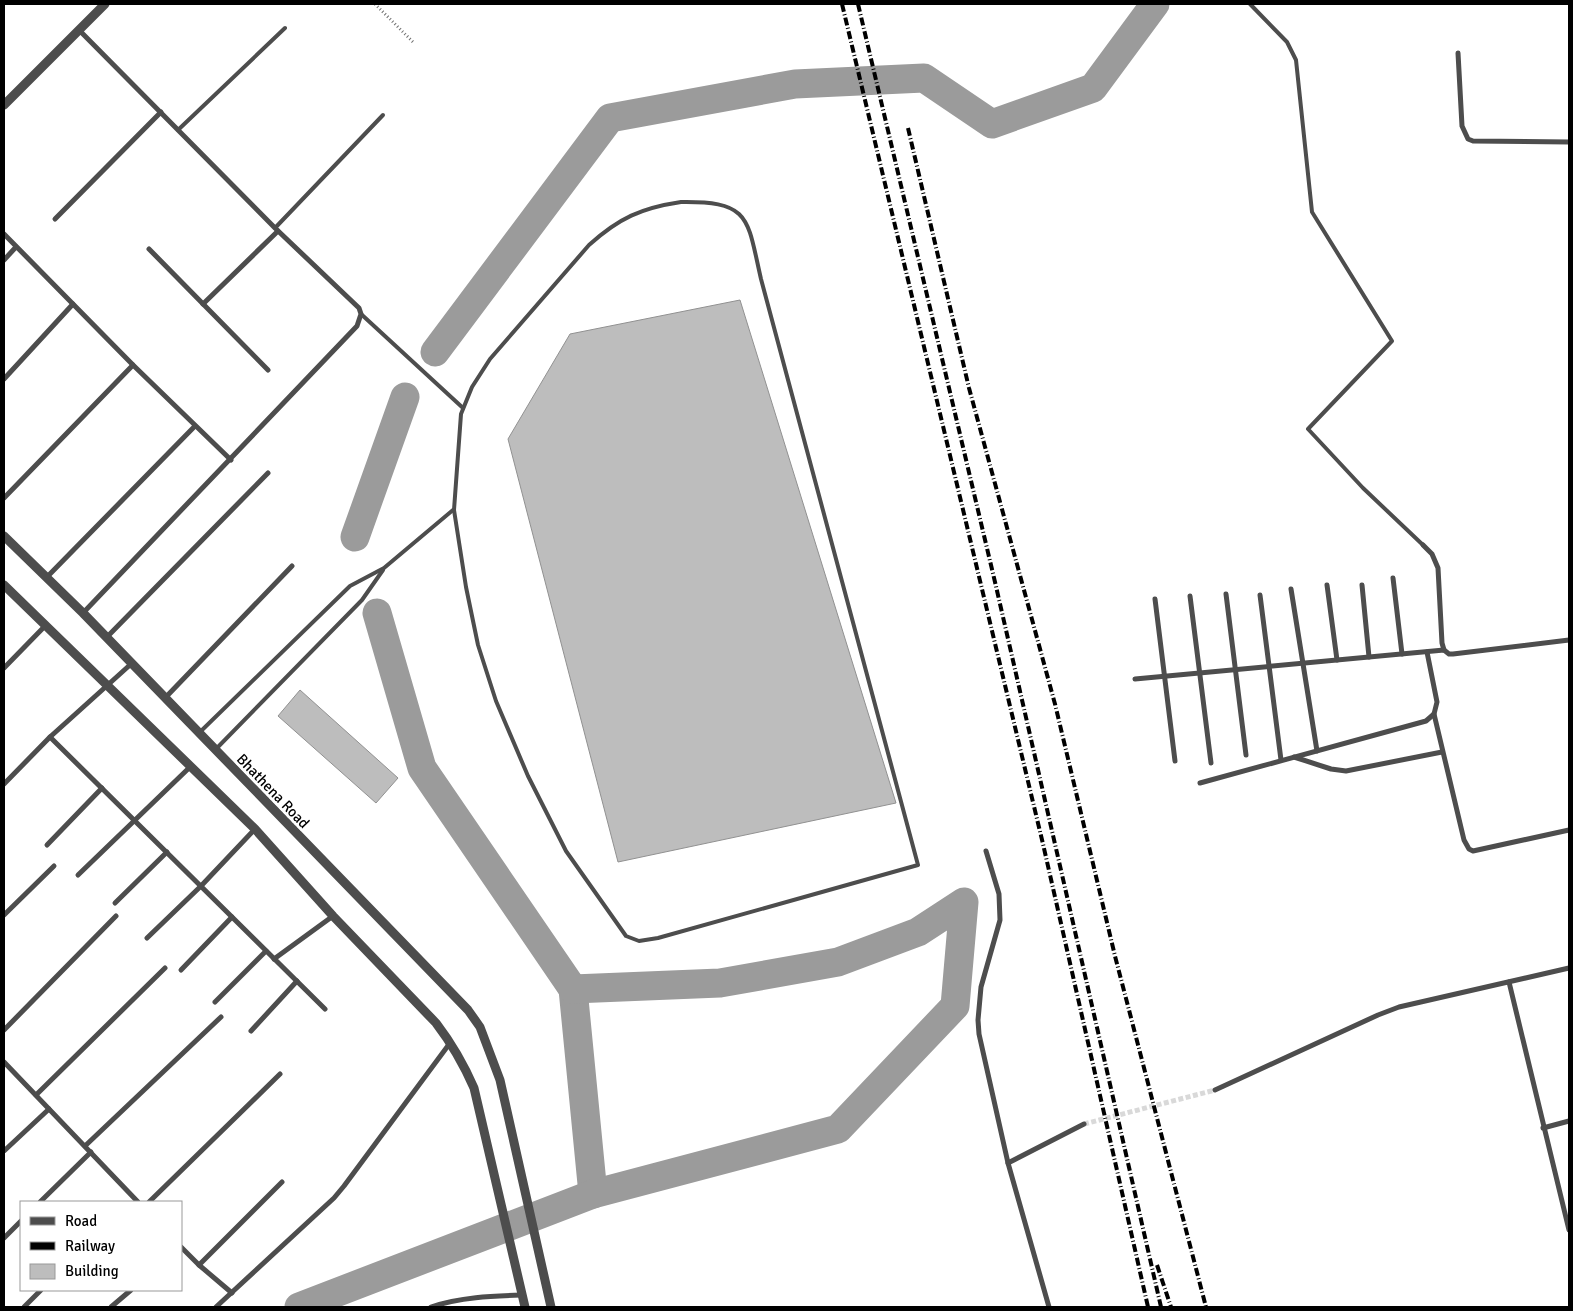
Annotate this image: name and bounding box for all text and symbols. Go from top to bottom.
street label: Bhathena Road [233,750,313,832]
legend [20,1201,182,1291]
text: Road [65,1212,97,1230]
text: Railway [65,1237,115,1255]
text: Building [65,1262,119,1280]

